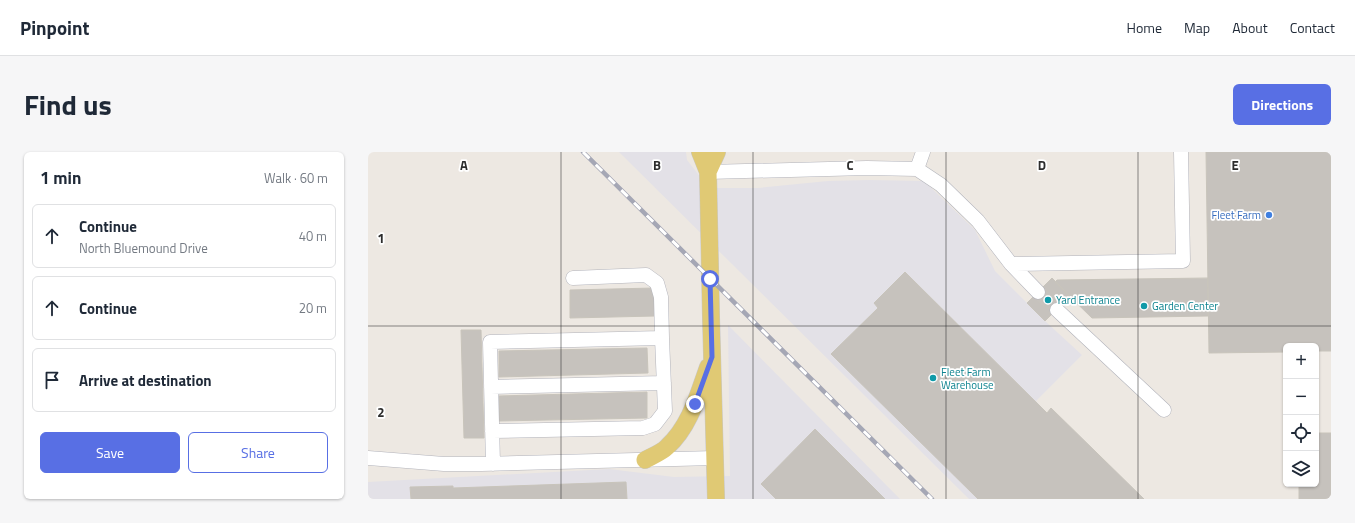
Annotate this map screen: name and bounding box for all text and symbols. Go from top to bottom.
text: Pinpoint [20,13,89,42]
text: Home [1127,17,1162,38]
text: Map [1184,17,1210,38]
text: About [1232,17,1268,38]
text: Contact [1290,17,1335,38]
text: Find us [24,83,112,126]
button: Directions [1233,84,1331,125]
text: A [460,155,468,175]
text: B [653,155,661,175]
text: C [846,155,854,175]
text: D [1038,155,1046,175]
text: E [1231,155,1239,175]
text: 1 min [40,165,81,191]
text: Walk · 60 m [264,168,328,188]
place label: Fleet Farm [1211,207,1261,223]
marker: Fleet Farm [1264,210,1274,220]
text: Continue [79,215,137,238]
icon: ahead [41,225,63,247]
text: 40 m [299,226,327,246]
text: 1 [377,228,385,248]
text: North Bluemound Drive [79,238,208,258]
route start [701,270,719,288]
place label: Yard Entrance [1056,292,1120,308]
marker: Yard Entrance [1043,295,1053,305]
icon: ahead [41,297,63,319]
text: Continue [79,297,137,320]
text: 20 m [299,298,327,318]
place label: Garden Center [1152,298,1218,314]
marker: Garden Center [1139,301,1149,311]
map controls [1283,343,1319,487]
button: + [1283,343,1319,379]
place label: Fleet Farm Warehouse [941,364,994,393]
icon: arrive [41,369,63,391]
text: Arrive at destination [79,369,212,392]
marker: Fleet Farm Warehouse [928,373,938,383]
button: − [1283,379,1319,415]
route end [686,395,704,413]
text: 2 [377,402,385,422]
button: locate [1283,415,1319,451]
button: Save [40,432,180,473]
button: Share [188,432,328,473]
button: layers [1283,451,1319,487]

